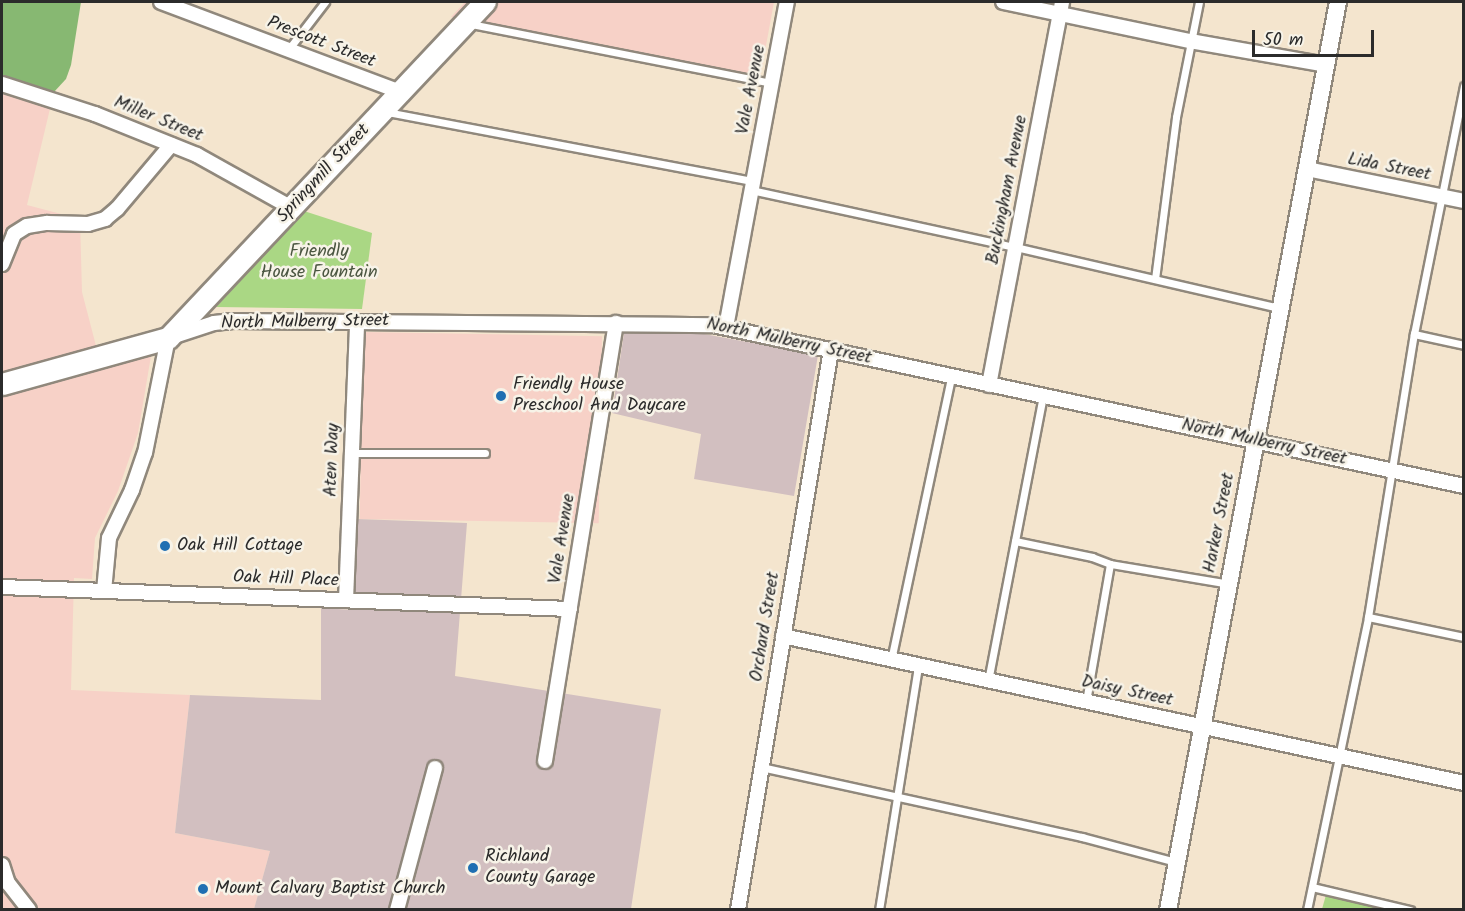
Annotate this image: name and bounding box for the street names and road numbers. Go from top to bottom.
street label: Prescott Street [264,12,378,74]
street label: Vale Avenue [733,43,771,137]
street label: Miller Street [110,92,206,148]
street label: Buckingham Avenue [983,114,1033,266]
street label: Springmill Street [273,120,375,228]
street label: Lida Street [1346,149,1432,187]
street label: North Mulberry Street [221,311,389,335]
street label: North Mulberry Street [705,314,873,370]
street label: North Mulberry Street [1180,415,1348,471]
street label: Aten Way [321,423,345,497]
street label: Harker Street [1200,471,1240,575]
street label: Vale Avenue [545,493,581,585]
street label: Oak Hill Place [233,567,339,593]
street label: Orchard Street [747,571,785,683]
street label: Daisy Street [1079,672,1175,712]

